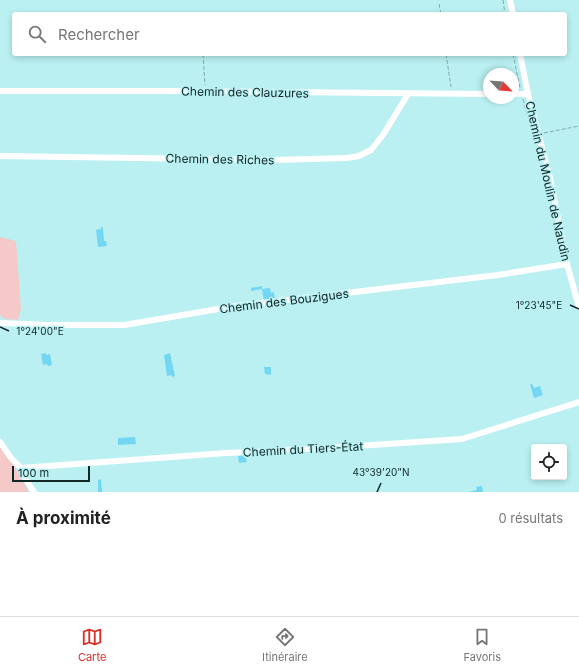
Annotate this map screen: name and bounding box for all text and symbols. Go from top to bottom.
search box [12,12,567,56]
icon: search [26,23,48,45]
text: Rechercher [58,25,140,44]
north arrow [483,68,519,104]
street label: Chemin des Clauzures [181,83,309,101]
street label: Chemin du Moulin de Naudin [522,99,574,263]
street label: Chemin des Riches [166,151,274,167]
street label: Chemin des Bouzigues [218,286,350,316]
text: 1°23'45"E [516,299,562,311]
text: 1°24'00"E [16,325,64,337]
street label: Chemin du Tiers-État [242,438,364,460]
map controls [531,444,567,480]
button: locate [531,444,567,480]
scale bar [12,464,90,483]
text: 100 m [18,466,49,480]
text: 43°39'20"N [352,466,410,478]
text: À proximité [16,508,111,528]
text: 0 résultats [498,510,563,526]
tab: Carte [78,626,106,664]
tab: Itinéraire [262,626,308,664]
tab: Favoris [464,626,501,664]

